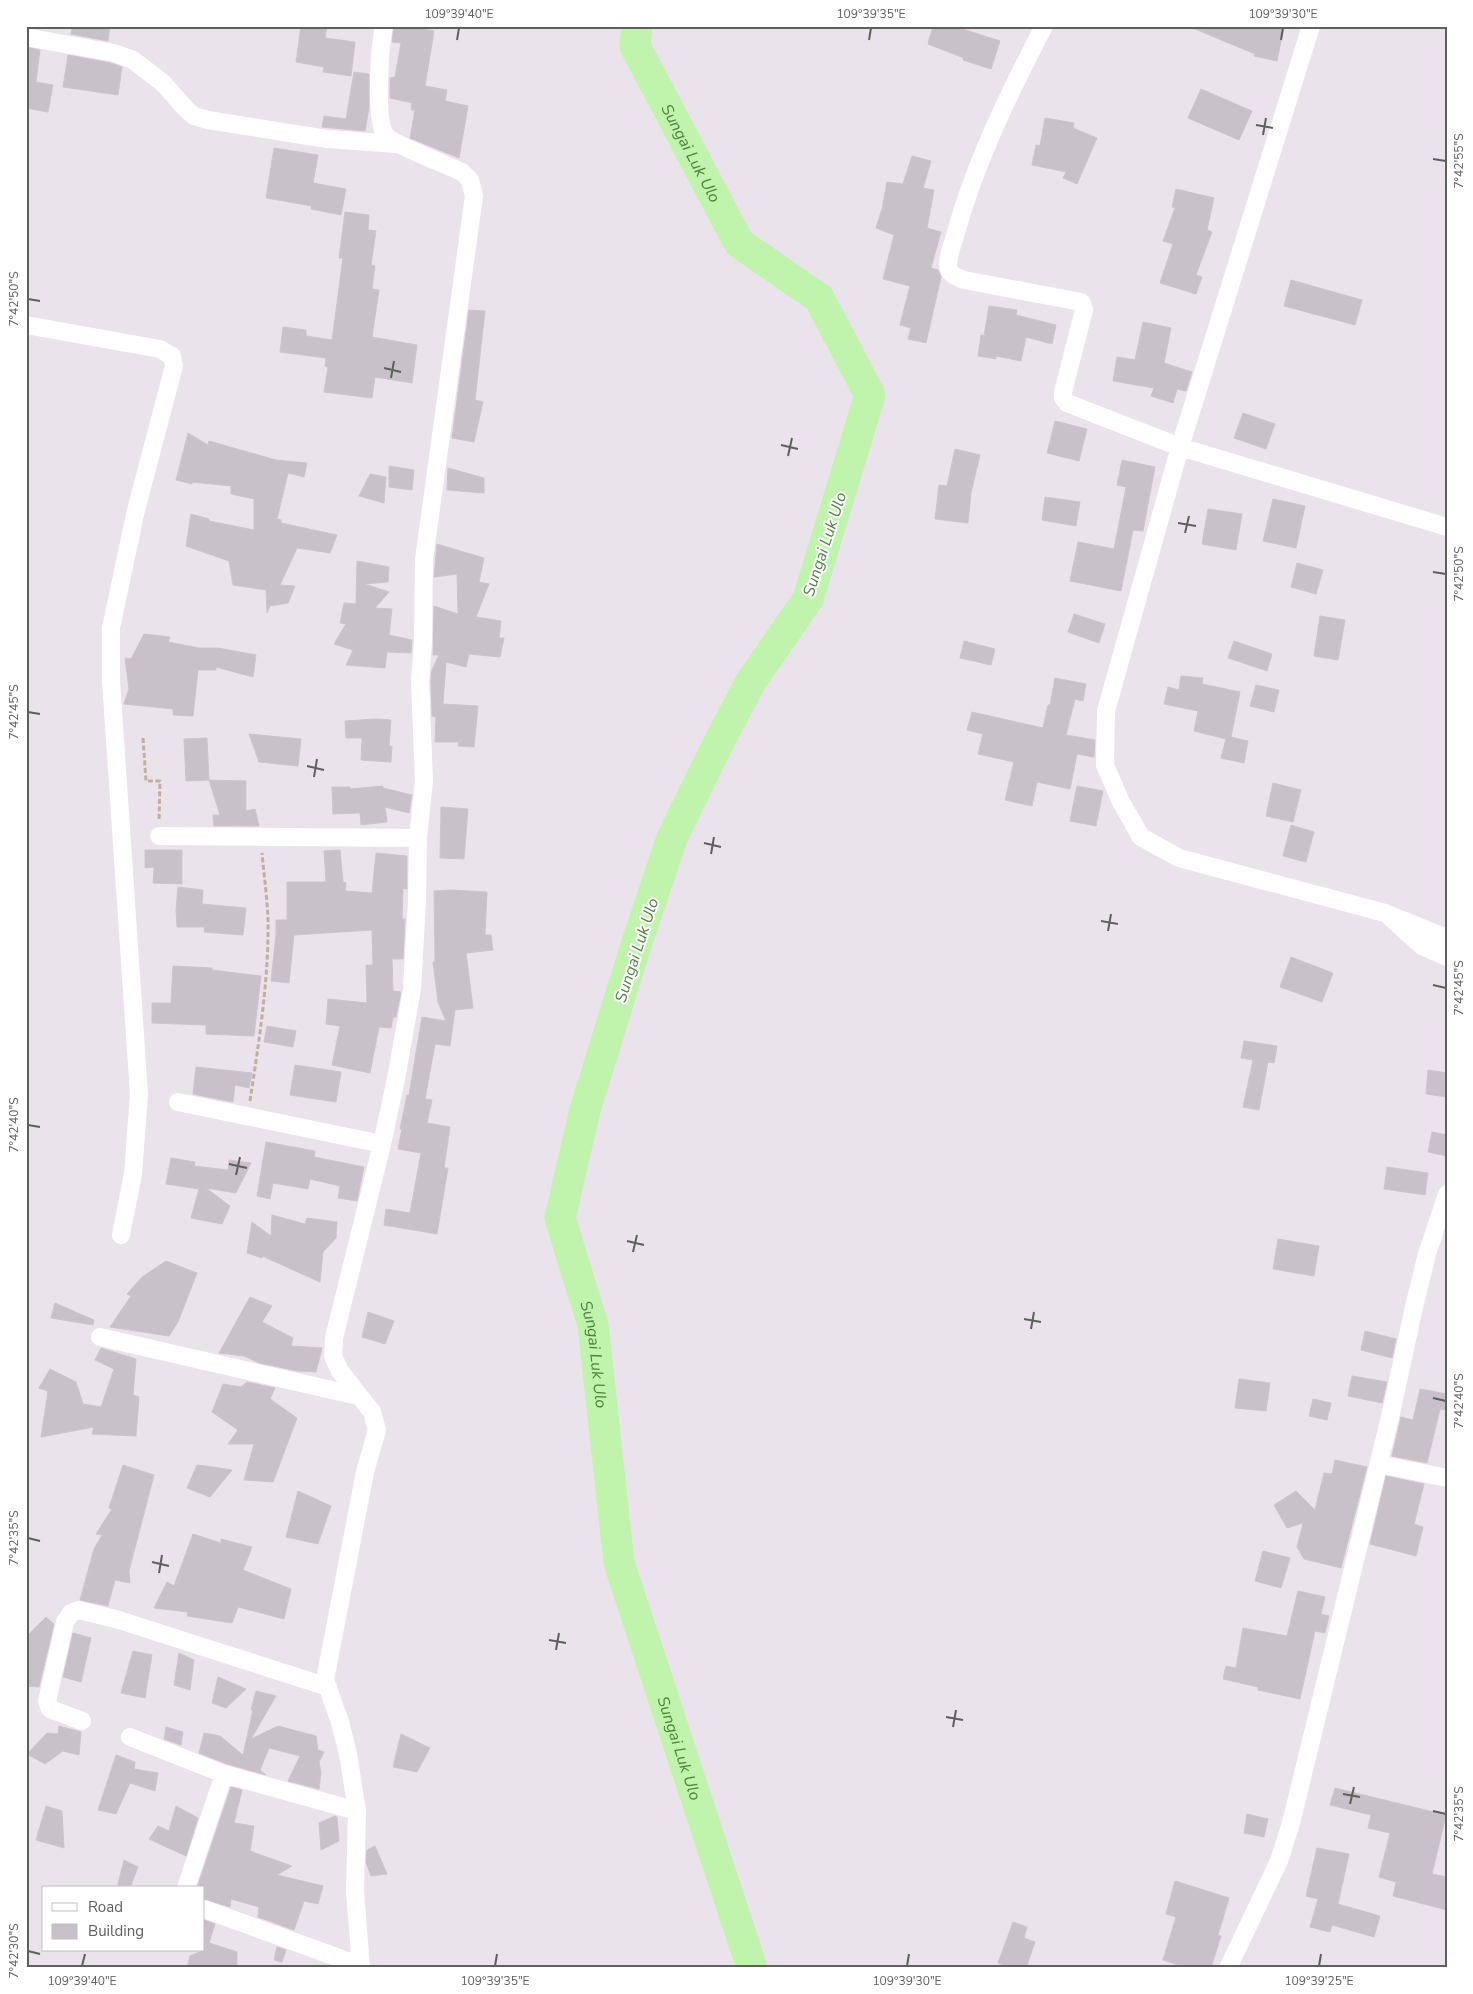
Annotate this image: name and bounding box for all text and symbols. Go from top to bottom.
text: 109°39'40"E [424,6,494,22]
text: 109°39'35"E [836,6,906,22]
text: 109°39'30"E [1248,6,1318,22]
water label: Sungai Luk Ulo [656,100,726,207]
text: 7°42'55"S [1451,133,1467,189]
text: 7°42'50"S [6,271,22,327]
water label: Sungai Luk Ulo [798,489,852,599]
text: 7°42'50"S [1451,546,1467,602]
text: 7°42'45"S [6,684,22,740]
water label: Sungai Luk Ulo [610,895,664,1005]
text: 7°42'45"S [1451,960,1467,1016]
text: 7°42'40"S [6,1097,22,1153]
water label: Sungai Luk Ulo [574,1298,612,1409]
text: 7°42'40"S [1451,1373,1467,1429]
text: 7°42'35"S [6,1510,22,1566]
water label: Sungai Luk Ulo [651,1693,706,1803]
text: 7°42'35"S [1451,1786,1467,1842]
legend [42,1886,205,1952]
text: Road [88,1897,123,1917]
text: Building [88,1921,144,1941]
text: 7°42'30"S [6,1923,22,1979]
text: 109°39'40"E [47,1973,117,1989]
text: 109°39'35"E [460,1973,530,1989]
text: 109°39'30"E [872,1973,942,1989]
text: 109°39'25"E [1284,1973,1354,1989]

